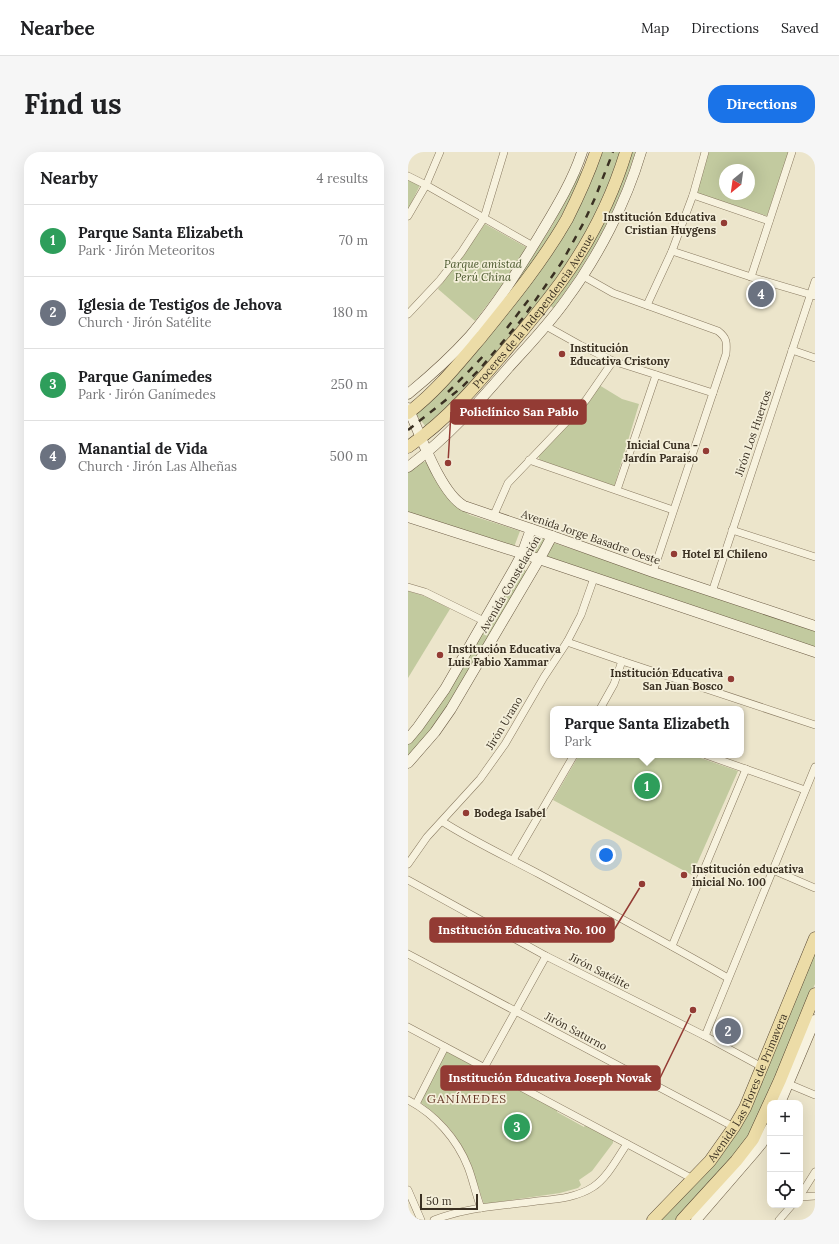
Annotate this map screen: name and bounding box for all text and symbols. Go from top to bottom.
text: Nearbee [20,16,95,40]
text: Map [641,19,669,37]
text: Directions [691,19,759,37]
text: Saved [781,19,819,37]
button: Directions [708,85,815,123]
text: Find us [24,86,122,122]
north arrow [719,164,755,200]
text: Nearby [40,167,98,189]
text: 4 results [317,170,368,187]
place label: Institución Educativa Cristian Huygens [603,210,716,237]
marker: Institución Educativa Cristian Huygens [719,218,729,228]
text: Parque Santa Elizabeth [78,223,243,242]
street label: Proceres de la Independencia Avenue [470,231,597,391]
text: 1 [50,232,56,249]
text: 70 m [339,232,368,249]
text: Park · Jirón Meteoritos [78,242,215,259]
park label: Parque amistad Perú China [444,257,523,284]
pin: 4 [748,279,774,309]
text: Iglesia de Testigos de Jehova [78,295,282,314]
text: 2 [50,304,56,321]
text: 180 m [333,304,368,321]
text: Church · Jirón Satélite [78,314,211,331]
place label: Institución Educativa Cristony [570,341,671,368]
marker: Institución Educativa Cristony [557,349,567,359]
text: Parque Ganímedes [78,367,212,386]
text: 3 [49,376,57,393]
text: 250 m [331,376,368,393]
text: Park · Jirón Ganímedes [78,386,216,403]
street label: Jirón Los Huertos [731,388,774,479]
callout: Policlínico San Pablo [451,400,586,424]
text: Policlínico San Pablo [460,404,579,419]
place label: Inicial Cuna - Jardín Paraiso [624,438,698,465]
text: Manantial de Vida [78,439,208,458]
marker: Inicial Cuna - Jardín Paraiso [701,446,711,456]
text: 4 [49,448,57,465]
text: 500 m [330,448,368,465]
text: Church · Jirón Las Alheñas [78,458,237,475]
street label: Avenida Jorge Basadre Oeste [519,506,663,567]
street label: Avenida Constelación [476,533,544,636]
place label: Hotel El Chileno [682,547,767,561]
marker: Hotel El Chileno [669,549,679,559]
place label: Institución Educativa Luis Fabio Xammar [448,642,561,669]
marker: Institución Educativa Luis Fabio Xammar [435,650,445,660]
place label: Institución Educativa San Juan Bosco [610,666,723,693]
marker: Institución Educativa San Juan Bosco [726,674,736,684]
street label: Jirón Urano [482,694,525,753]
popup [550,706,744,758]
text: Parque Santa Elizabeth [564,714,730,733]
text: Park [564,733,591,750]
pin: 1 [634,771,660,801]
place label: Bodega Isabel [474,806,546,820]
marker: Bodega Isabel [461,808,471,818]
your location [596,845,616,865]
place label: Institución educativa inicial No. 100 [692,862,804,889]
marker: Institución educativa inicial No. 100 [679,870,689,880]
callout: Institución Educativa No. 100 [430,918,614,942]
text: Institución Educativa No. 100 [438,922,606,937]
street label: Jirón Satélite [566,949,633,992]
street label: Jirón Saturno [542,1008,609,1053]
street label: Avenida Las Flores de Primavera [704,1011,790,1165]
pin: 2 [715,1016,741,1046]
callout: Institución Educativa Joseph Novak [441,1066,660,1090]
text: Institución Educativa Joseph Novak [448,1070,652,1085]
district label: GANÍMEDES [427,1091,507,1106]
map controls [767,1100,803,1208]
button: + [767,1100,803,1136]
pin: 3 [504,1112,530,1142]
button: − [767,1136,803,1172]
button: locate [767,1172,803,1208]
scale bar [420,1192,478,1211]
text: 50 m [426,1194,452,1208]

